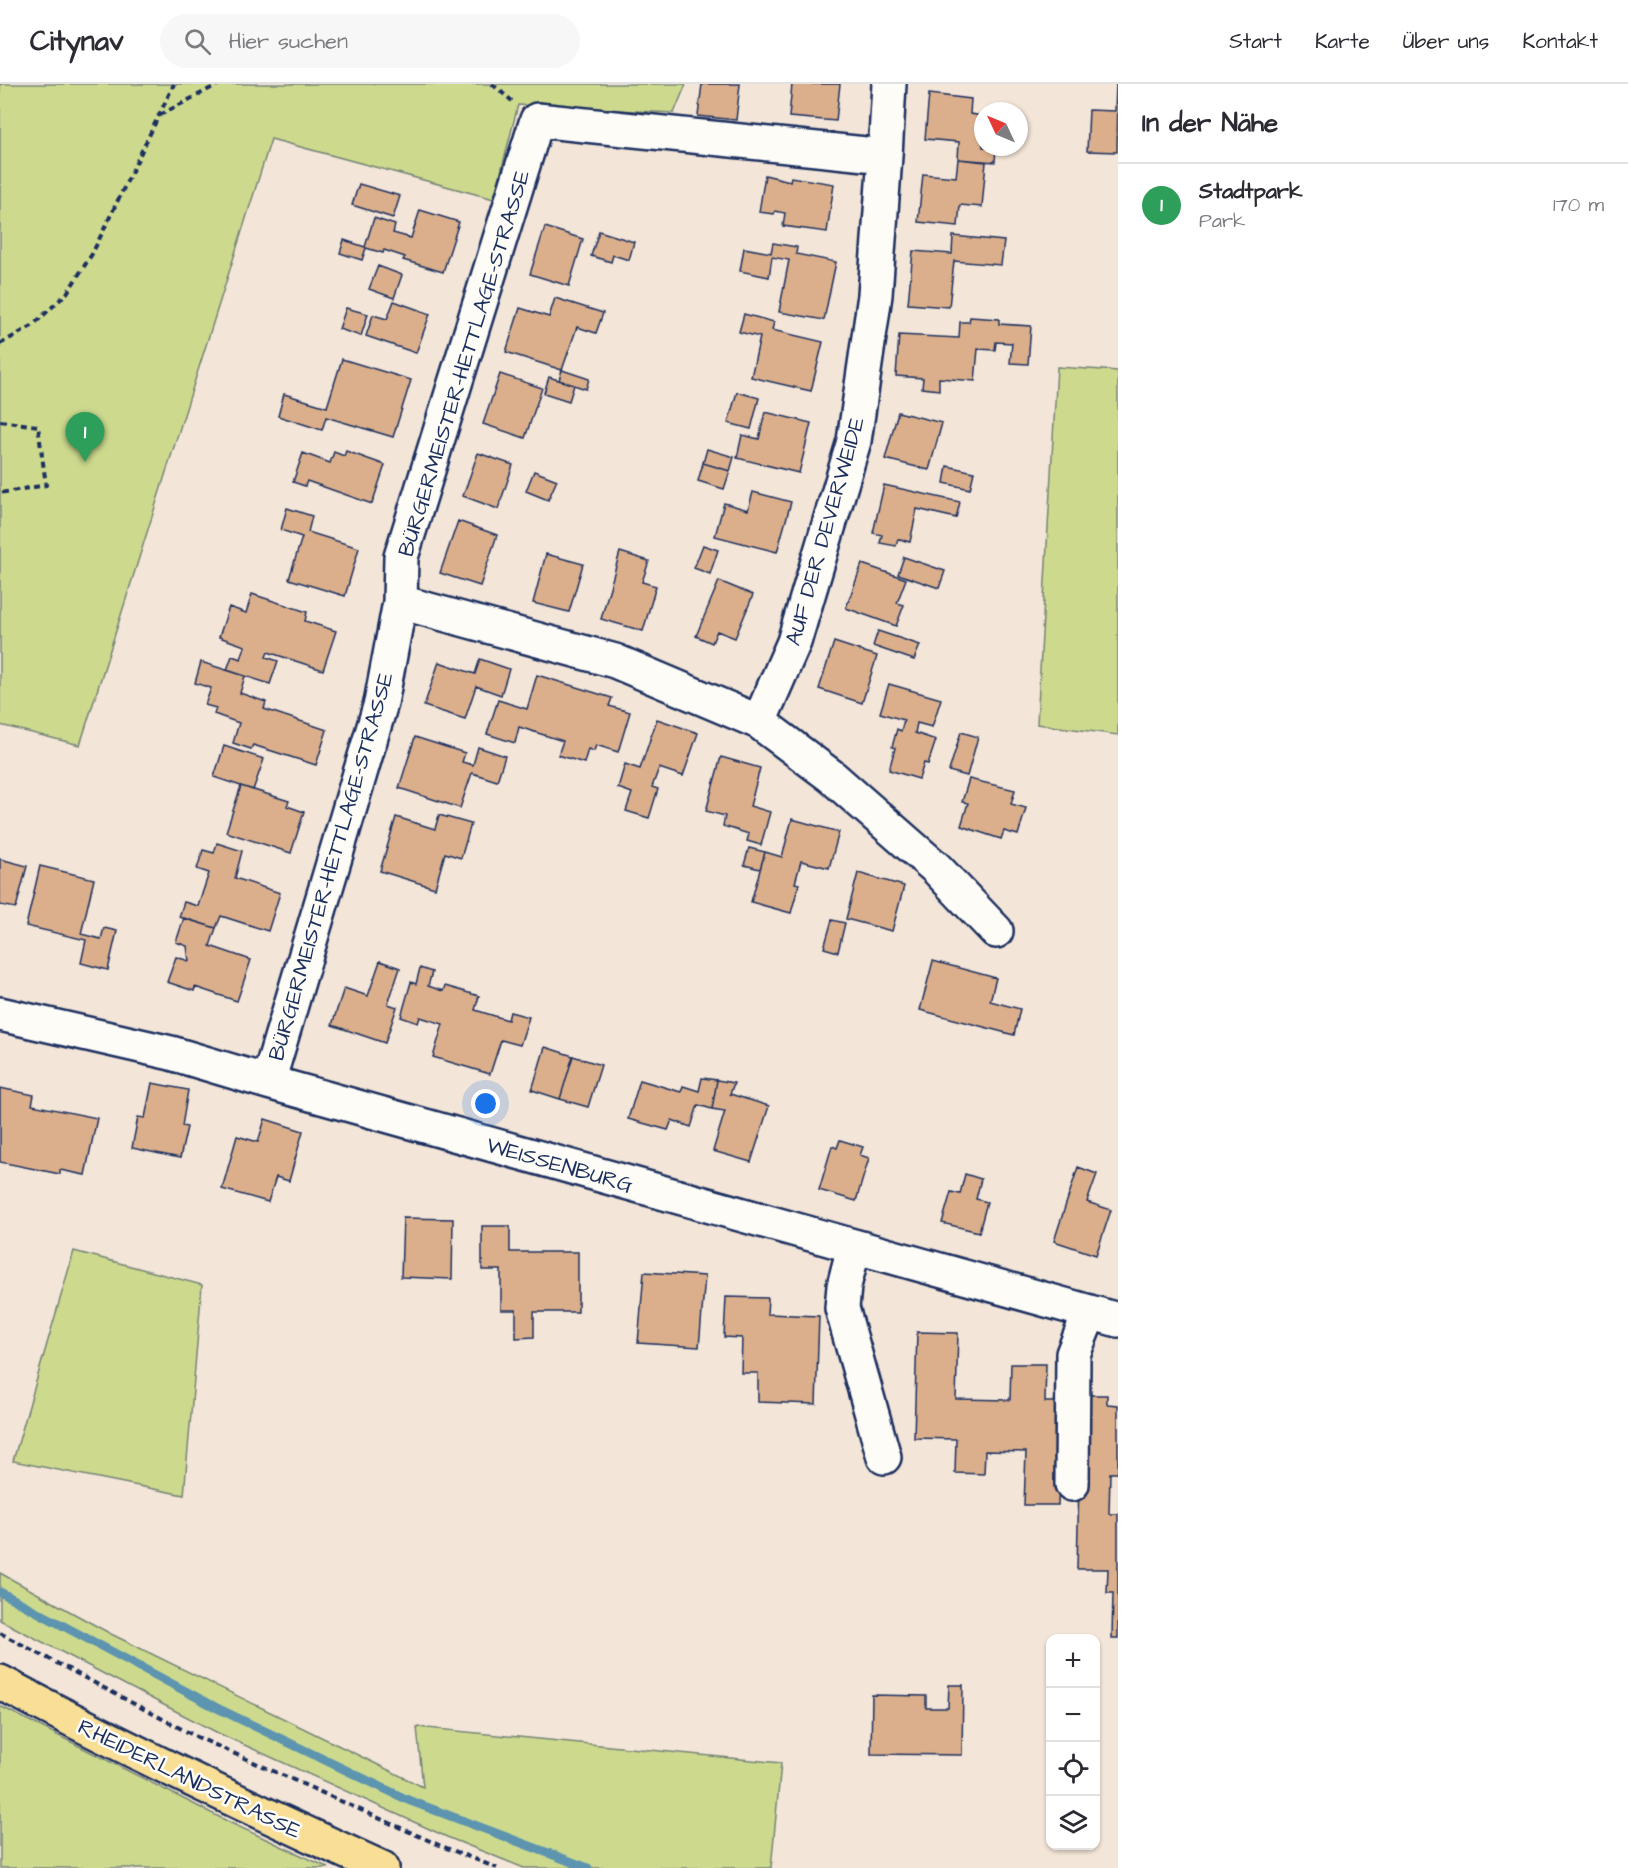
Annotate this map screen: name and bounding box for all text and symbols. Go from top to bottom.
search box [160,14,580,68]
text: Citynav [30,22,124,61]
icon: search [181,25,214,58]
text: Hier suchen [229,26,348,57]
text: Start [1229,27,1282,56]
text: Karte [1315,27,1370,56]
text: Über uns [1403,27,1489,56]
text: Kontakt [1522,27,1598,56]
north arrow [974,102,1028,156]
text: In der Nähe [1142,105,1278,141]
street label: BÜRGERMEISTER-HETTLAGE-STRASSE [391,166,538,560]
text: Stadtpark [1199,176,1303,207]
text: 1 [1160,191,1163,219]
text: 170 m [1553,191,1604,219]
text: Park [1199,207,1245,235]
pin: 1 [66,412,104,462]
street label: AUF DER DEVERWEIDE [778,414,873,649]
street label: BÜRGERMEISTER-HETTLAGE-STRASSE [261,669,402,1064]
your location [471,1089,500,1118]
street label: WEISSENBURG [483,1130,636,1201]
map controls [1046,1634,1100,1850]
button: + [1046,1634,1100,1688]
button: − [1046,1688,1100,1742]
street label: RHEIDERLANDSTRASSE [73,1712,306,1847]
button: locate [1046,1742,1100,1796]
button: layers [1046,1796,1100,1850]

